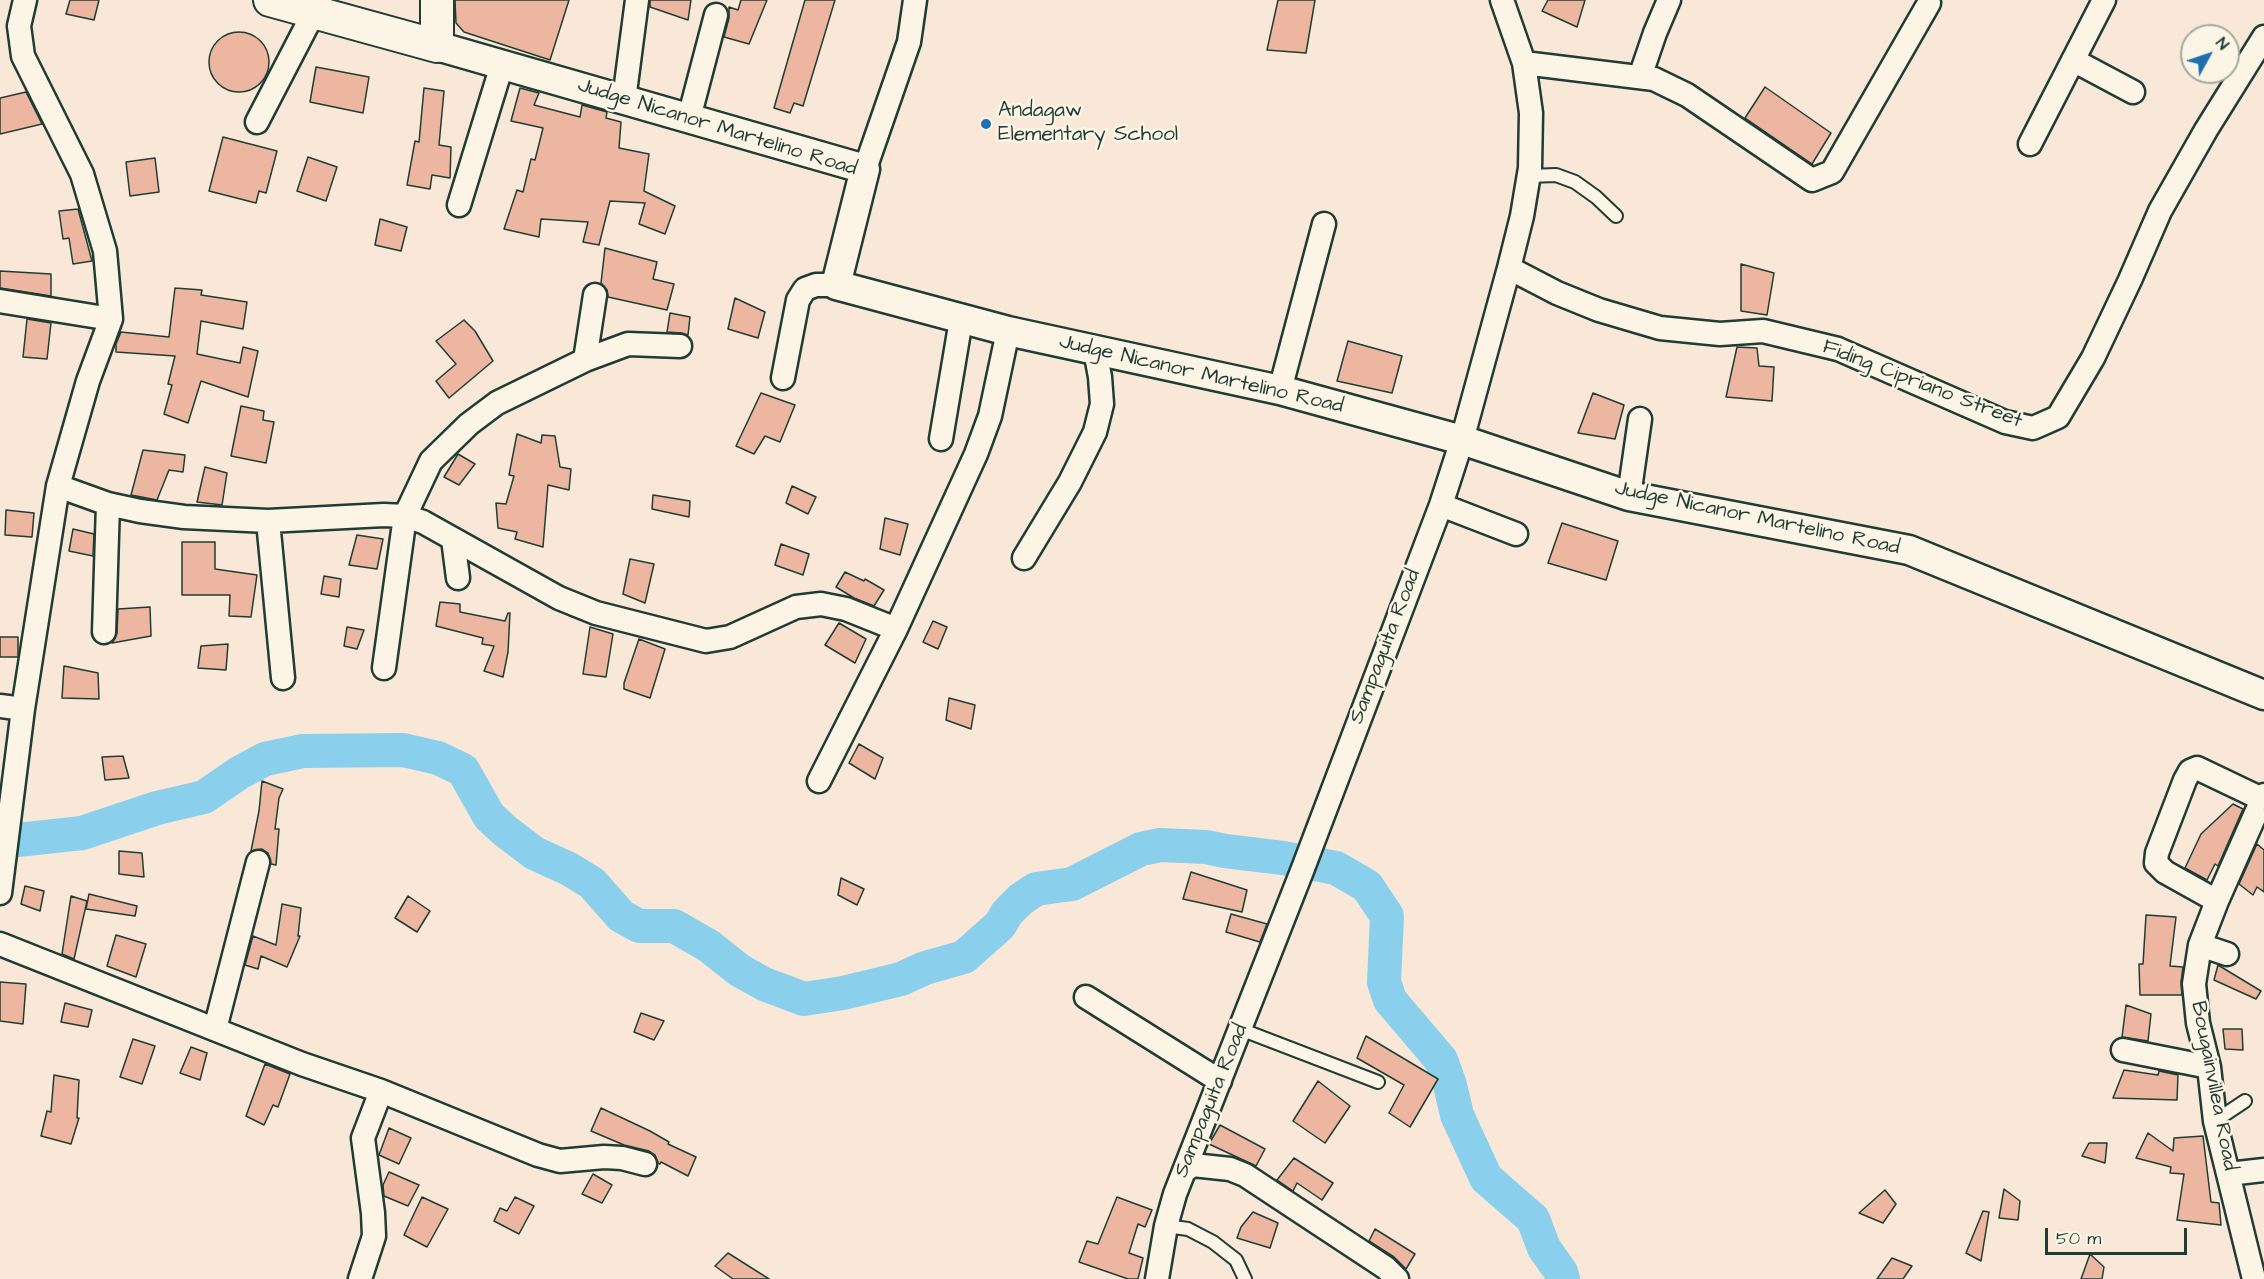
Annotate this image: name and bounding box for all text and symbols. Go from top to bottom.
north arrow [2180,24,2240,84]
text: N [2211,33,2234,55]
street label: Judge Nicanor Martelino Road [574,73,860,183]
place label: Andagaw Elementary School [998,99,1178,149]
marker: Andagaw Elementary School [979,117,993,131]
street label: Judge Nicanor Martelino Road [1057,330,1345,420]
street label: Fiding Cipriano Street [1818,335,2026,435]
street label: Judge Nicanor Martelino Road [1612,476,1902,562]
street label: Sampaguita Road [1345,566,1427,728]
street label: Bougainvillea Road [2184,999,2242,1173]
street label: Sampaguita Road [1170,1021,1254,1181]
scale bar [2048,1216,2190,1254]
text: 50 m [2056,1226,2101,1251]

